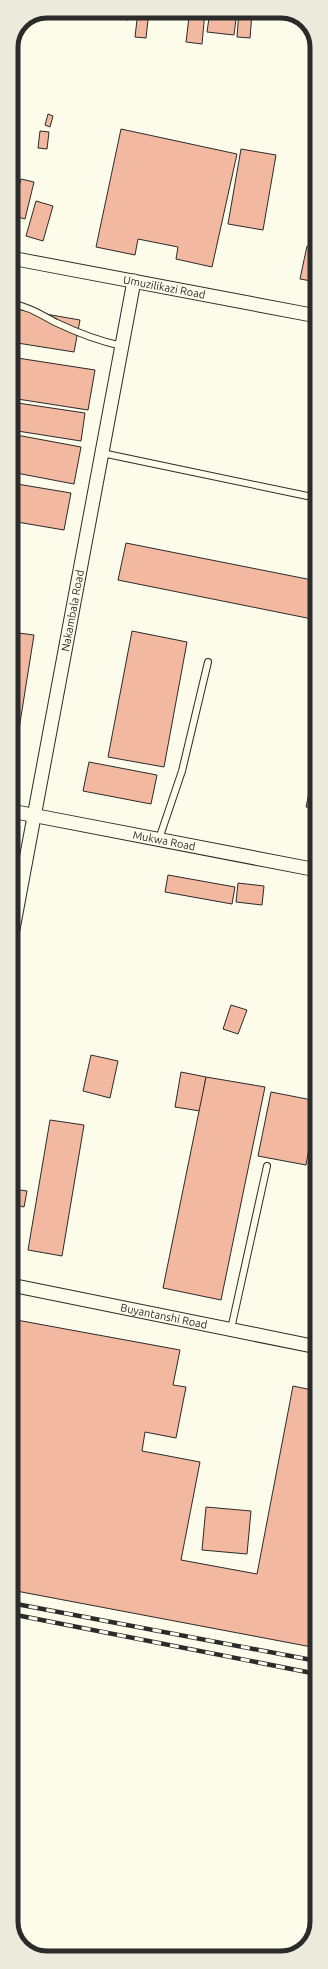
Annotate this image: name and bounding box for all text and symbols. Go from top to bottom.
street label: Umuzilikazi Road [122,273,206,301]
street label: Nakambala Road [59,569,86,652]
street label: Mukwa Road [132,829,196,852]
street label: Buyantanshi Road [119,1301,208,1331]

